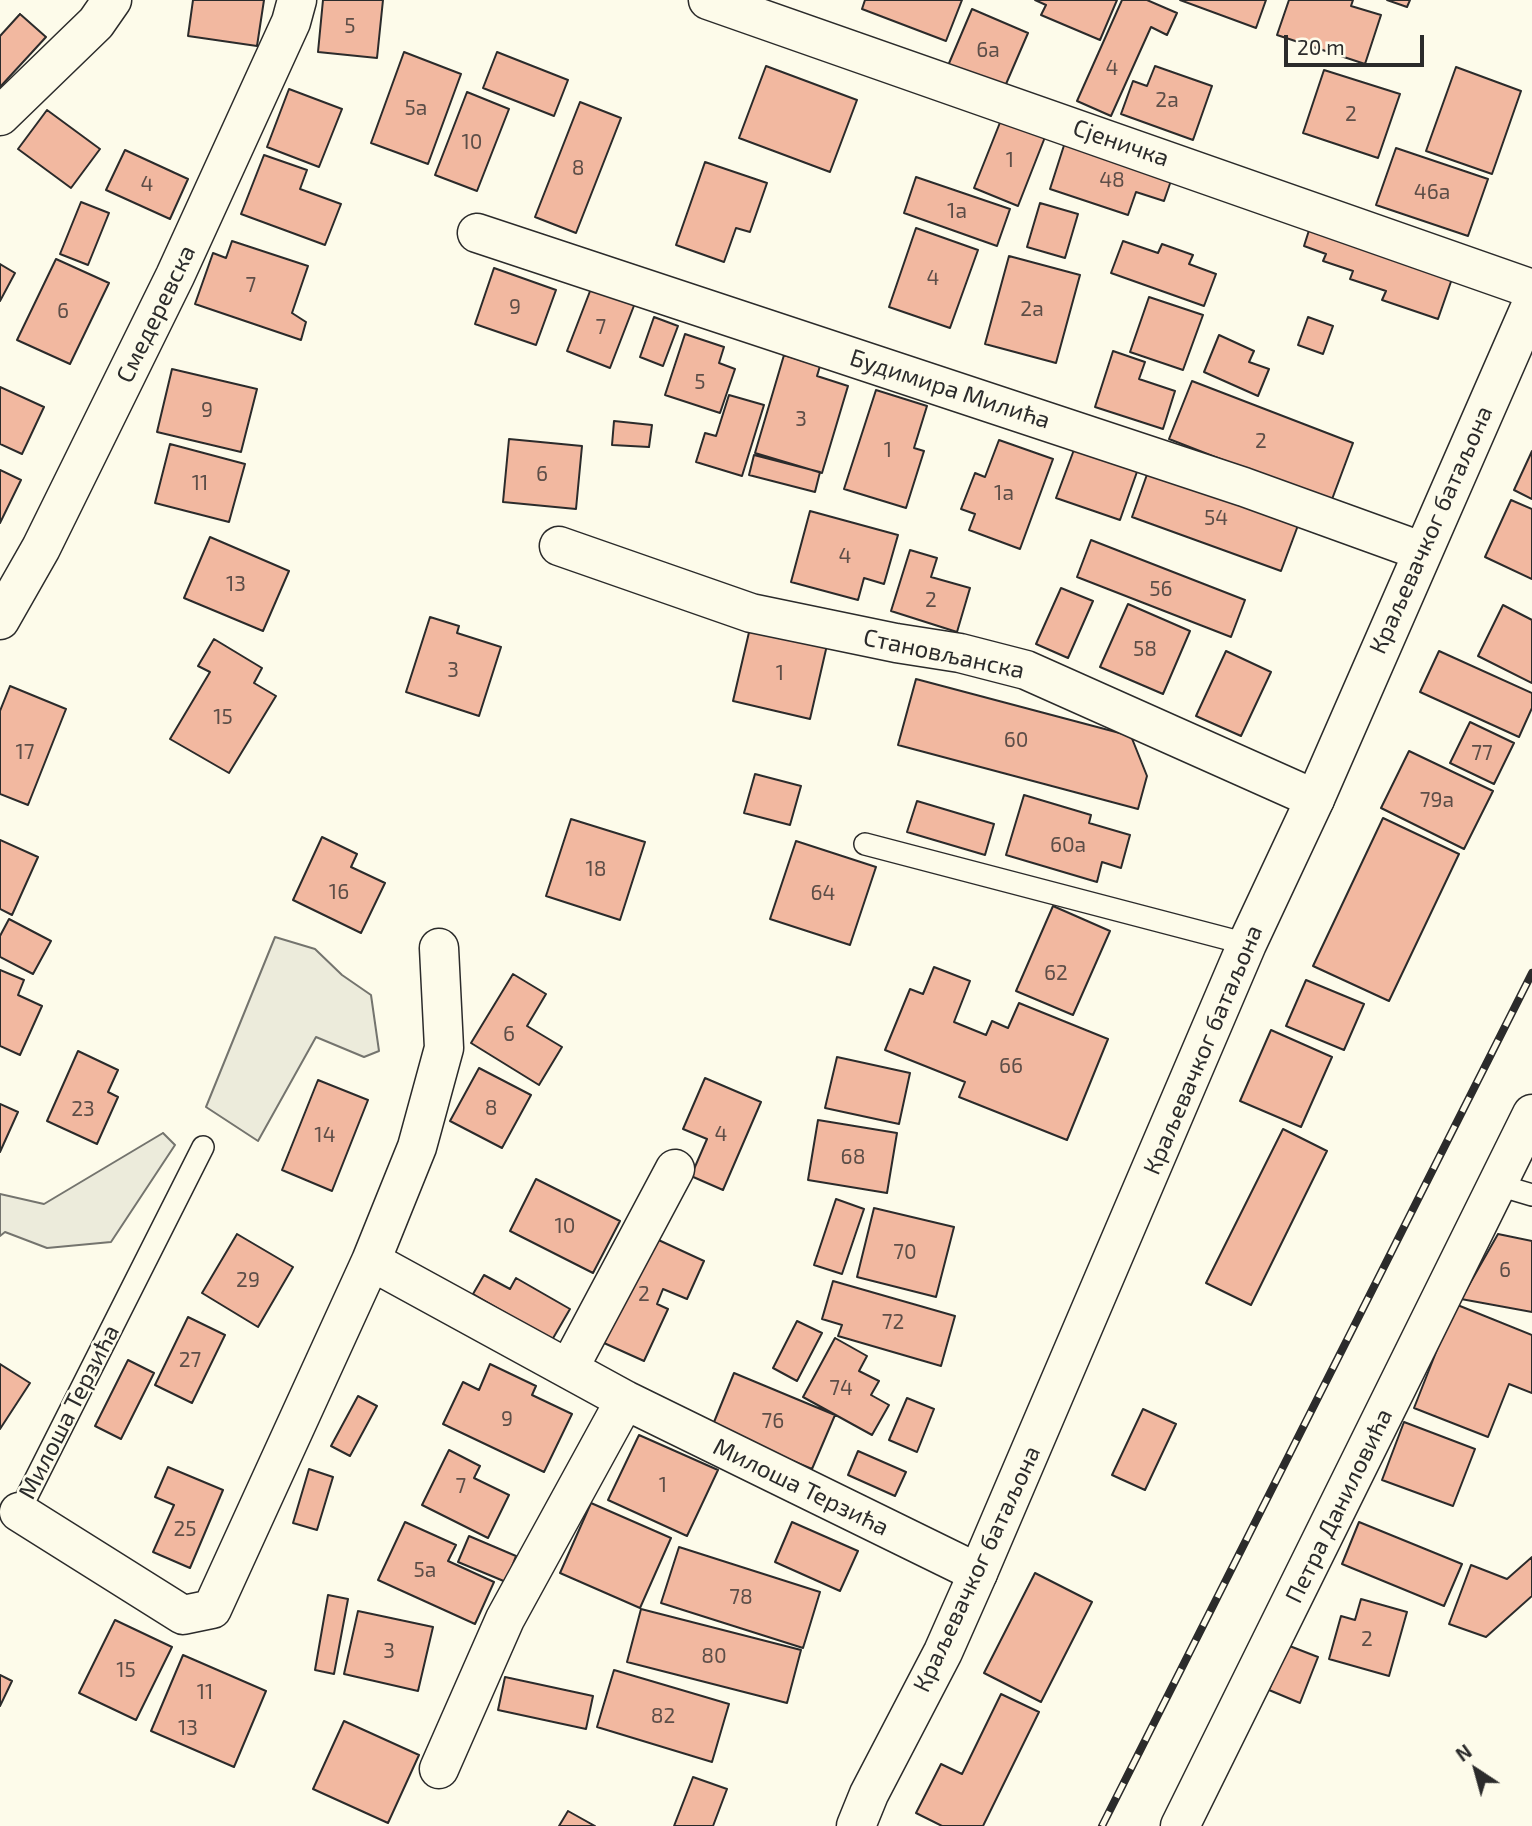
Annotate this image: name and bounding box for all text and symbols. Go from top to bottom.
house number: 5 [344,13,356,39]
scale bar [1287,21,1427,65]
text: 20 m [1297,34,1345,59]
house number: 6a [976,37,1000,63]
house number: 4 [1106,55,1118,81]
house number: 2a [1155,87,1179,113]
house number: 5a [405,95,427,121]
house number: 2 [1345,101,1357,127]
street label: Сјеничка [1069,113,1173,173]
house number: 10 [461,129,483,155]
house number: 1 [1006,147,1014,173]
house number: 8 [572,155,584,181]
house number: 48 [1099,167,1125,193]
house number: 4 [141,171,153,197]
house number: 46a [1414,179,1450,205]
house number: 1a [947,198,967,224]
street label: Смедеревска [110,241,202,387]
house number: 4 [927,265,939,291]
house number: 7 [246,272,256,298]
house number: 9 [509,294,521,320]
house number: 2a [1020,296,1044,322]
house number: 6 [57,298,69,324]
house number: 7 [596,314,606,340]
street label: Будимира Милића [846,343,1054,435]
house number: 5 [694,369,706,395]
house number: 9 [201,397,213,423]
street label: Краљевачког батаљона [1363,402,1499,658]
house number: 3 [795,406,807,432]
house number: 2 [1255,428,1267,454]
house number: 1 [884,437,892,463]
house number: 6 [536,461,548,487]
house number: 11 [192,470,208,496]
house number: 1a [994,480,1014,506]
house number: 54 [1204,505,1228,531]
house number: 4 [839,543,851,569]
house number: 13 [226,571,246,597]
house number: 56 [1149,576,1173,602]
house number: 2 [925,587,937,613]
street label: Становљанска [861,623,1027,685]
house number: 58 [1133,636,1157,662]
house number: 3 [447,657,459,683]
house number: 1 [776,660,784,686]
house number: 15 [213,704,233,730]
house number: 60 [1004,727,1028,753]
house number: 17 [15,739,35,765]
house number: 77 [1471,740,1493,766]
house number: 79a [1420,787,1454,813]
house number: 60a [1050,832,1086,858]
house number: 18 [585,856,607,882]
house number: 16 [329,879,349,905]
house number: 64 [811,880,835,906]
street label: Краљевачког батаљона [1137,921,1269,1179]
house number: 62 [1044,960,1068,986]
house number: 6 [503,1021,515,1047]
house number: 66 [999,1053,1023,1079]
house number: 8 [485,1095,497,1121]
house number: 23 [71,1096,95,1122]
house number: 4 [715,1121,727,1147]
house number: 14 [314,1122,336,1148]
house number: 68 [841,1144,865,1170]
house number: 10 [554,1213,576,1239]
house number: 70 [893,1239,917,1265]
house number: 6 [1499,1257,1511,1283]
house number: 29 [236,1267,260,1293]
house number: 2 [638,1281,650,1307]
house number: 72 [882,1309,904,1335]
street label: Милоша Терзића [13,1320,125,1504]
house number: 27 [179,1347,201,1373]
house number: 74 [829,1375,853,1401]
street label: Петра Даниловића [1279,1404,1399,1608]
house number: 9 [501,1406,513,1432]
house number: 76 [762,1408,784,1434]
street label: Милоша Терзића [709,1432,893,1542]
street label: Краљевачког батаљона [907,1441,1047,1697]
house number: 1 [659,1472,667,1498]
house number: 7 [456,1473,466,1499]
house number: 25 [173,1516,197,1542]
house number: 5a [414,1557,436,1583]
house number: 78 [729,1584,753,1610]
house number: 2 [1361,1626,1373,1652]
house number: 3 [383,1638,395,1664]
house number: 80 [701,1643,727,1669]
house number: 15 [116,1657,136,1683]
house number: 11 [197,1679,213,1705]
house number: 82 [651,1703,675,1729]
house number: 13 [178,1715,198,1741]
north arrow [1441,1735,1511,1805]
text: N [1451,1739,1476,1766]

